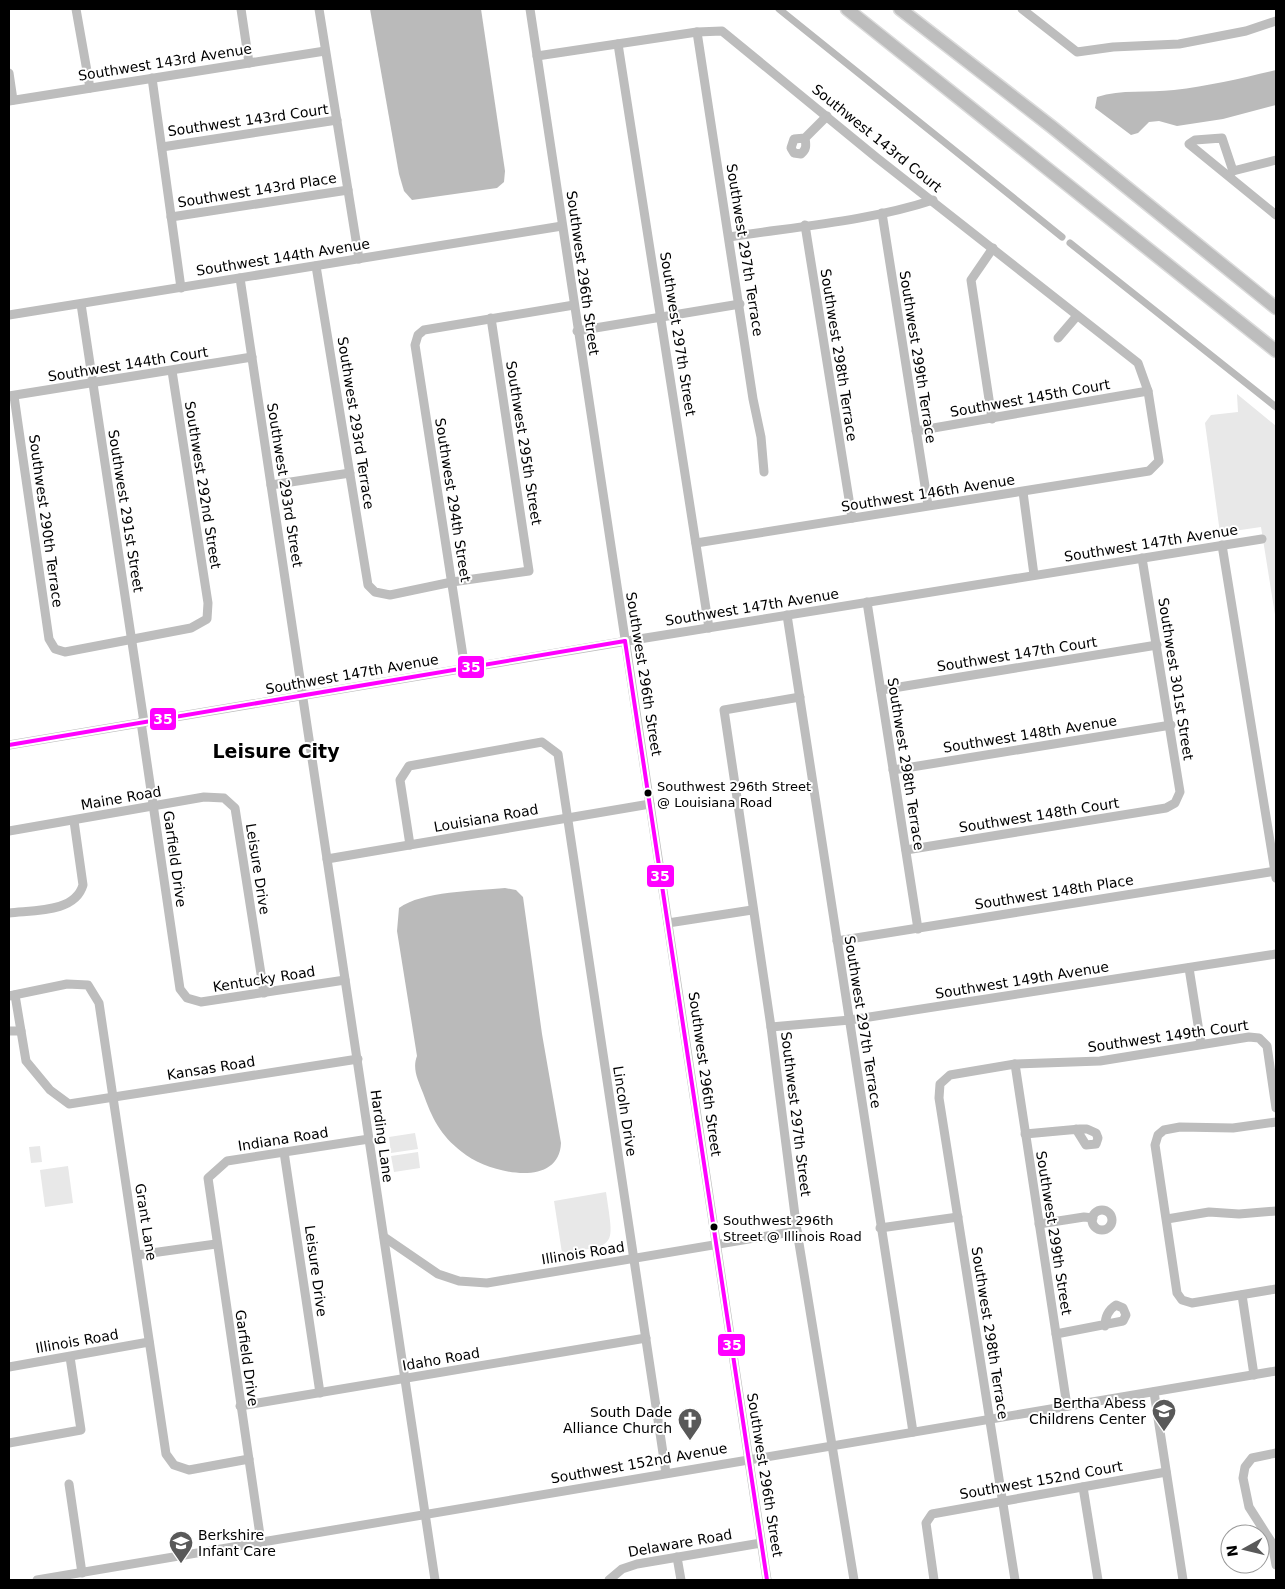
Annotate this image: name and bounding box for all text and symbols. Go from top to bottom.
street label: Southwest 143rd Avenue [77,40,253,84]
street label: Southwest 143rd Court [809,81,945,196]
street label: Southwest 143rd Court [167,101,330,139]
street label: Southwest 297th Terrace [723,163,767,337]
street label: Southwest 143rd Place [176,170,338,210]
street label: Southwest 296th Street [564,190,603,357]
street label: Southwest 144th Avenue [195,235,371,279]
street label: Southwest 297th Street [657,251,699,418]
street label: Southwest 298th Terrace [817,268,861,442]
street label: Southwest 299th Terrace [896,270,940,444]
street label: Southwest 293rd Terrace [334,336,378,510]
street label: Southwest 144th Court [47,343,210,385]
street label: Southwest 295th Street [503,360,545,527]
street label: Southwest 145th Court [949,376,1112,420]
street label: Southwest 292nd Street [182,400,224,570]
street label: Southwest 293rd Street [264,402,306,569]
street label: Southwest 294th Street [432,417,474,584]
street label: Southwest 291st Street [105,429,147,594]
street label: Southwest 290th Terrace [26,434,66,608]
street label: Southwest 146th Avenue [840,471,1016,515]
street label: Southwest 147th Avenue [1063,521,1239,565]
street label: Southwest 147th Avenue [664,585,840,629]
street label: Southwest 296th Street [623,591,665,758]
street label: Southwest 301st Street [1155,597,1197,762]
street label: Southwest 147th Court [936,633,1099,675]
street label: Southwest 147th Avenue [264,651,440,697]
line badge: 35 [457,655,485,679]
text: 35 [461,659,481,675]
street label: Southwest 298th Terrace [884,677,928,851]
line badge: 35 [149,707,177,731]
text: 35 [153,711,173,727]
street label: Southwest 148th Avenue [942,712,1118,756]
district label: Leisure City [212,740,340,762]
place label: Southwest 296th Street @ Louisiana Road [657,779,811,810]
street label: Maine Road [79,783,163,813]
marker: Southwest 296th Street @ Louisiana Road [643,788,653,798]
street label: Southwest 148th Court [958,794,1121,836]
street label: Louisiana Road [433,801,539,835]
street label: Garfield Drive [160,810,190,908]
street label: Leisure Drive [243,822,273,916]
line badge: 35 [646,864,675,888]
text: 35 [650,868,670,884]
street label: Southwest 148th Place [973,872,1135,912]
street label: Southwest 297th Terrace [841,935,885,1109]
street label: Southwest 149th Avenue [934,958,1110,1002]
street label: Kentucky Road [212,963,316,995]
street label: Southwest 296th Street [686,991,725,1158]
street label: Southwest 149th Court [1087,1017,1250,1055]
street label: Southwest 297th Street [778,1031,814,1198]
street label: Kansas Road [166,1053,256,1083]
street label: Lincoln Drive [610,1065,640,1157]
street label: Harding Lane [368,1089,396,1183]
street label: Indiana Road [237,1124,329,1154]
street label: Southwest 299th Street [1033,1150,1075,1317]
street label: Grant Lane [132,1182,160,1262]
place label: Southwest 296th Street @ Illinois Road [723,1213,862,1244]
marker: Southwest 296th Street @ Illinois Road [709,1222,719,1232]
street label: Leisure Drive [302,1224,330,1318]
street label: Illinois Road [540,1239,626,1267]
street label: Southwest 298th Terrace [968,1246,1012,1420]
street label: Garfield Drive [232,1309,262,1407]
street label: Illinois Road [34,1326,120,1356]
line badge: 35 [717,1333,746,1357]
text: 35 [722,1337,742,1353]
street label: Idaho Road [401,1344,481,1374]
street label: Southwest 296th Street [744,1392,786,1559]
place label: Bertha Abess Childrens Center [1029,1395,1146,1427]
school or university icon: Bertha Abess Childrens Center [1151,1398,1177,1432]
place label: South Dade Alliance Church [563,1404,672,1436]
church icon: South Dade Alliance Church [677,1407,703,1441]
street label: Southwest 152nd Avenue [550,1440,728,1486]
street label: Southwest 152nd Court [958,1458,1124,1502]
north arrow [1220,1524,1270,1574]
street label: Delaware Road [627,1526,733,1560]
place label: Berkshire Infant Care [198,1527,276,1559]
school or university icon: Berkshire Infant Care [168,1530,194,1564]
text: N [1223,1544,1241,1558]

